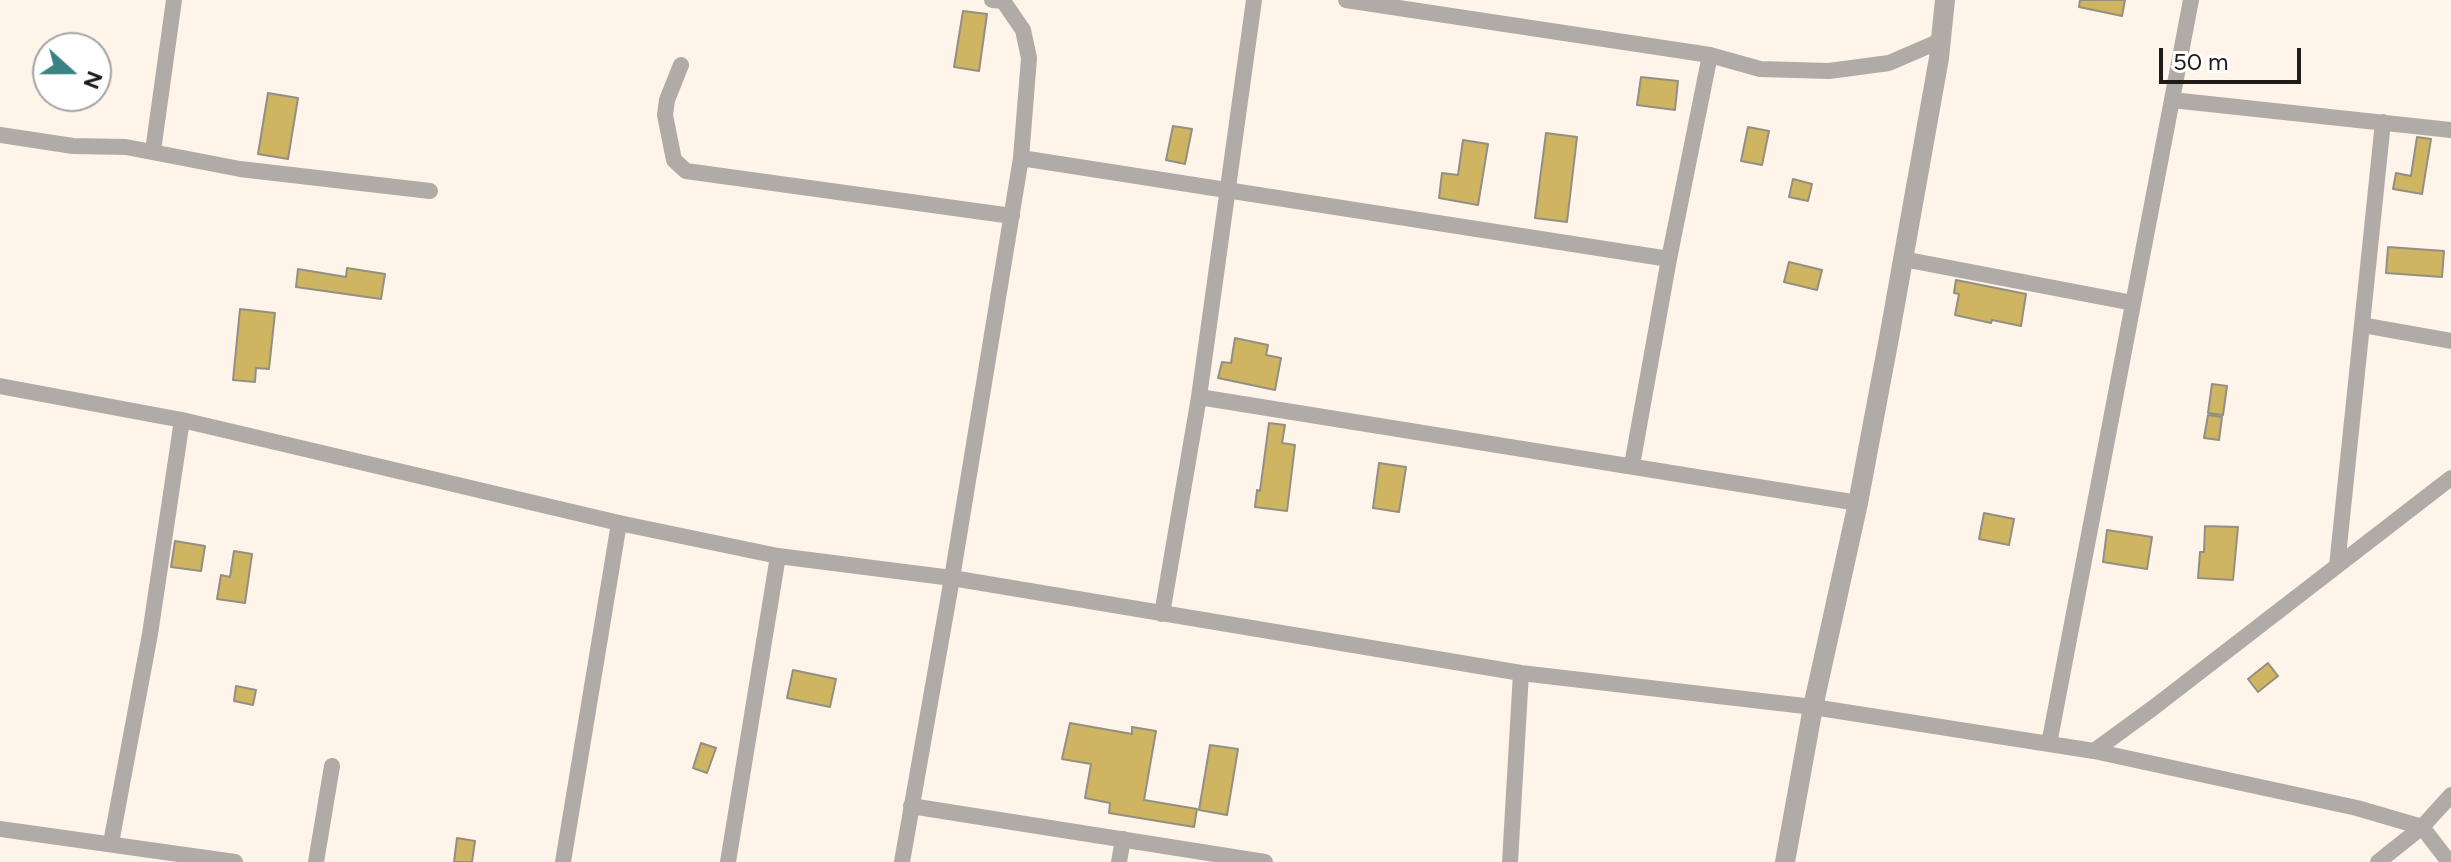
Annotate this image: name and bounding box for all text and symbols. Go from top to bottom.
north arrow [32,32,112,112]
scale bar [2163,32,2305,82]
text: 50 m [2173,47,2229,76]
text: N [77,67,109,93]

